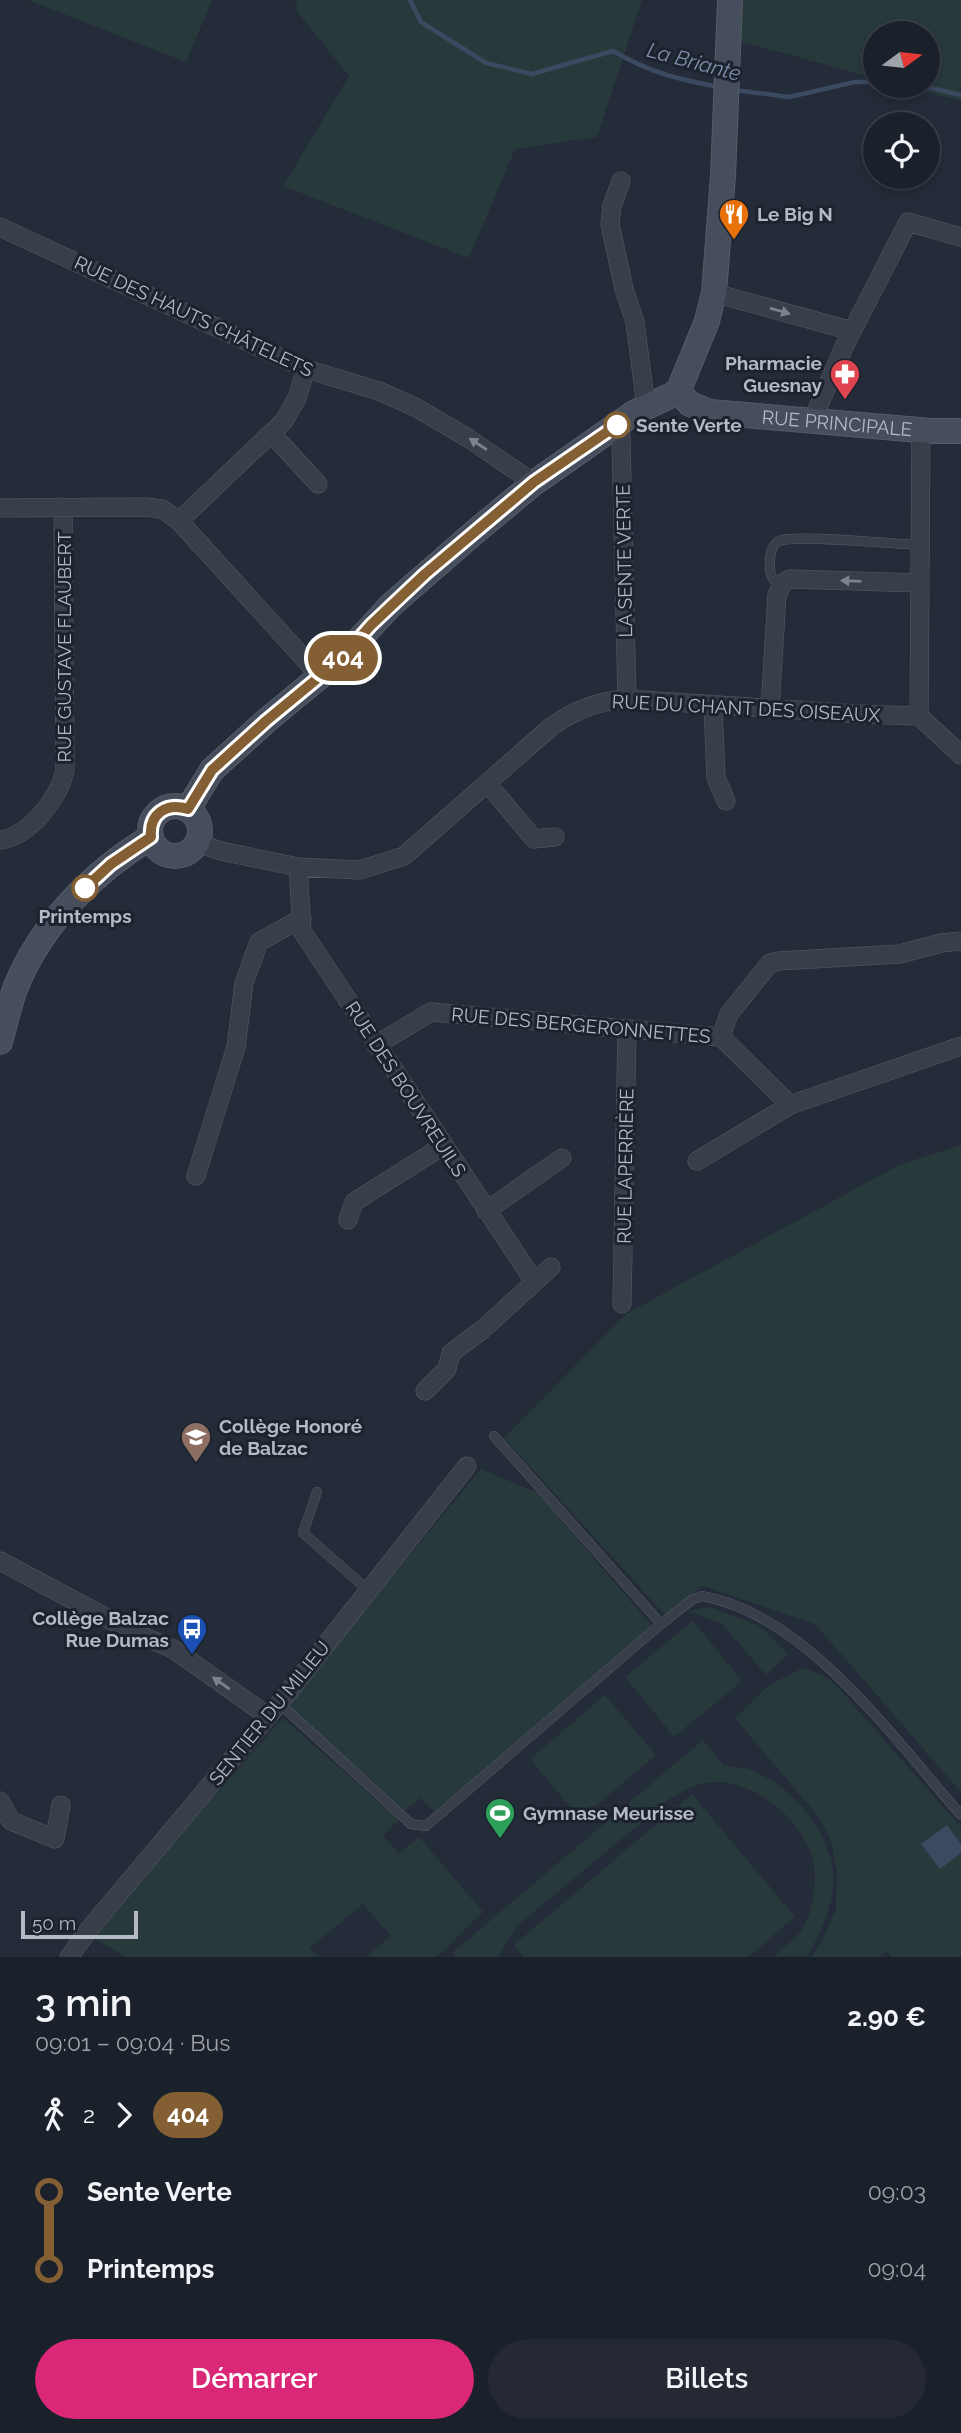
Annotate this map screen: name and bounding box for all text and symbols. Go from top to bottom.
north arrow [863,21,940,98]
map controls [863,21,940,189]
water label: La Briante [644,37,744,86]
button: locate [863,112,940,189]
restaurant icon: Le Big N [717,197,751,241]
place label: Le Big N [757,203,833,225]
street label: RUE DES HAUTS CHÂTELETS [71,251,317,381]
one-way arrow [769,306,791,317]
place label: Pharmacie Guesnay [725,352,823,396]
pharmacy icon: Pharmacie Guesnay [828,357,862,401]
street label: RUE PRINCIPALE [761,405,913,440]
marker: Sente Verte [604,412,630,438]
place label: Sente Verte [636,414,742,436]
one-way arrow [468,438,487,451]
street label: LA SENTE VERTE [612,484,636,638]
street label: RUE GUSTAVE FLAUBERT [53,531,75,762]
one-way arrow [839,575,861,587]
line badge: 404 [303,635,383,681]
text: 404 [322,643,364,672]
street label: RUE DU CHANT DES OISEAUX [611,690,881,726]
marker: Printemps [72,875,98,901]
place label: Printemps [38,905,132,927]
street label: RUE DES BOUVREUILS [341,997,471,1181]
street label: RUE DES BERGERONNETTES [450,1003,712,1047]
street label: RUE LAPERRIÈRE [613,1088,637,1244]
place label: Collège Honoré de Balzac [219,1415,362,1459]
school or university icon: Collège Honoré de Balzac [179,1420,213,1464]
place label: Collège Balzac Rue Dumas [32,1607,169,1651]
bus stop icon: Collège Balzac Rue Dumas [175,1612,209,1656]
street label: SENTIER DU MILIEU [204,1637,334,1789]
one-way arrow [212,1676,230,1690]
sports icon: Gymnase Meurisse [483,1796,517,1840]
place label: Gymnase Meurisse [523,1802,694,1824]
scale bar [21,1908,138,1940]
text: 50 m [32,1912,76,1934]
text: 3 min [35,1980,132,2025]
text: 2.90 € [847,2002,926,2032]
text: 09:01 – 09:04 · Bus [35,2029,230,2056]
icon: walk [35,2096,73,2134]
icon: forward [105,2096,143,2134]
text: 404 [167,2100,209,2129]
text: 2 [83,2101,95,2128]
text: Sente Verte [87,2177,232,2207]
text: 09:03 [868,2178,926,2205]
text: Printemps [87,2254,214,2284]
text: 09:04 [867,2255,926,2282]
button: Démarrer [35,2339,474,2419]
button: Billets [488,2339,926,2419]

